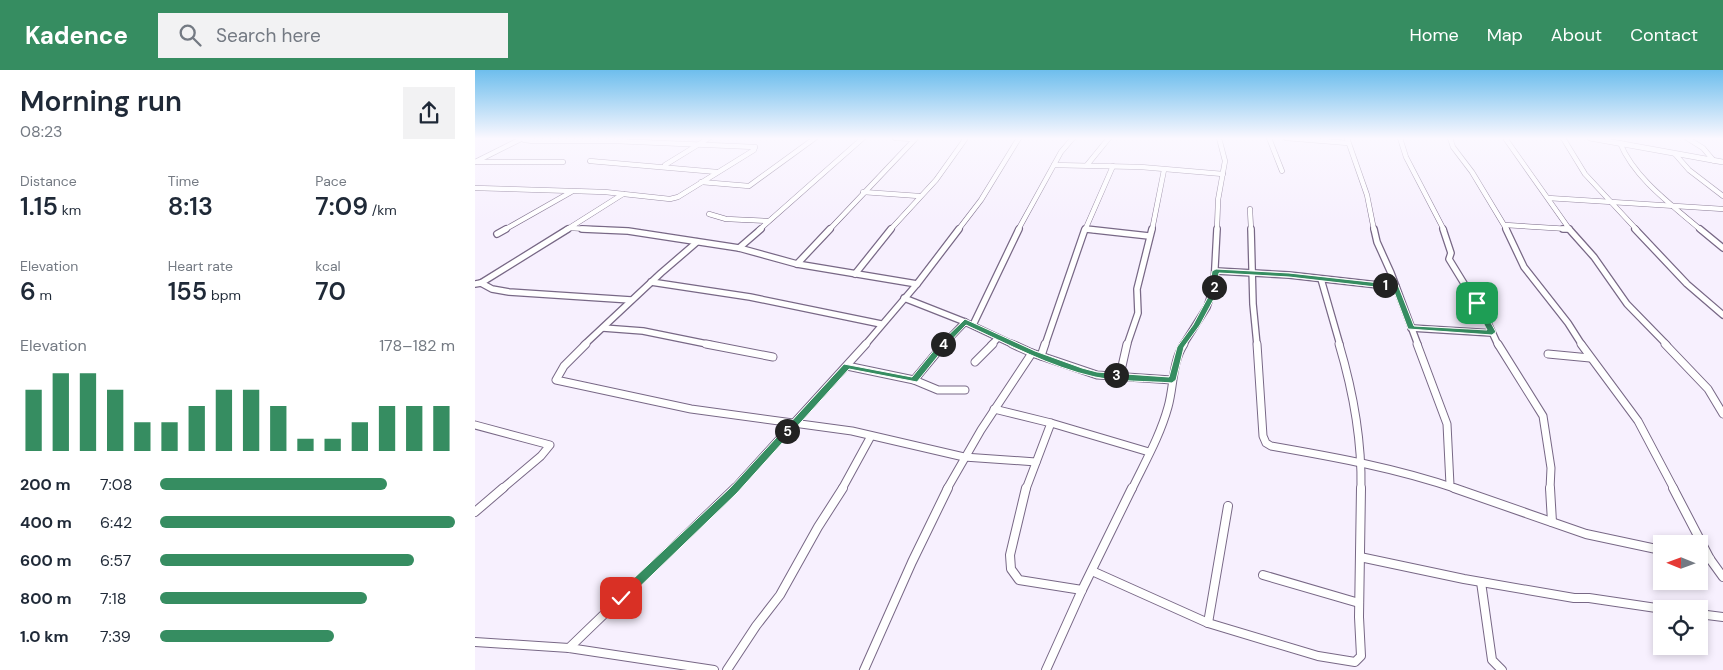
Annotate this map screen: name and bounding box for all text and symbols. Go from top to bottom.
search box [158,13,508,58]
text: Kadence [25,20,128,51]
icon: search [176,21,204,49]
text: Search here [216,23,321,48]
text: Home [1409,23,1459,47]
text: Map [1487,23,1523,47]
text: About [1551,23,1602,47]
text: Contact [1630,23,1698,47]
text: Morning run [20,83,182,120]
button: share [403,87,455,139]
text: 08:23 [20,121,63,142]
text: Distance [20,172,77,190]
text: Time [168,172,199,190]
text: Pace [315,172,347,190]
text: 1.15 [20,190,58,223]
text: 8:13 [168,190,213,223]
text: 7:09 [315,190,368,223]
text: km [58,201,81,219]
text: /km [368,201,397,219]
text: Elevation [20,257,78,275]
text: Heart rate [168,257,233,275]
text: kcal [315,257,341,275]
pin: 1 [1373,272,1397,298]
pin: 2 [1201,274,1227,300]
text: 6 [20,275,36,308]
text: 155 [168,275,207,308]
text: 70 [315,275,346,308]
text: 1 [1383,276,1388,294]
text: 2 [1210,278,1219,296]
pin [1456,282,1498,324]
text: m [36,286,52,304]
text: bpm [207,286,241,304]
icon: arrive [1463,289,1491,317]
pin: 4 [931,332,955,356]
text: Elevation [20,335,87,356]
text: 178–182 m [379,335,455,356]
text: 4 [939,335,948,353]
pin: 3 [1103,362,1129,388]
text: 3 [1112,366,1121,384]
pin: 5 [775,418,799,444]
text: 5 [783,422,792,440]
text: 200 m [20,474,71,495]
text: 7:08 [100,474,132,495]
text: 400 m [20,512,72,533]
text: 6:42 [100,512,132,533]
north arrow [1653,535,1707,590]
map controls [1653,535,1708,655]
text: 600 m [20,550,72,571]
text: 6:57 [100,550,131,571]
pin [600,577,642,619]
icon: check [607,584,635,612]
text: 800 m [20,588,71,609]
text: 7:18 [100,588,127,609]
button: locate [1653,600,1708,655]
text: 1.0 km [20,626,69,647]
text: 7:39 [100,626,131,647]

